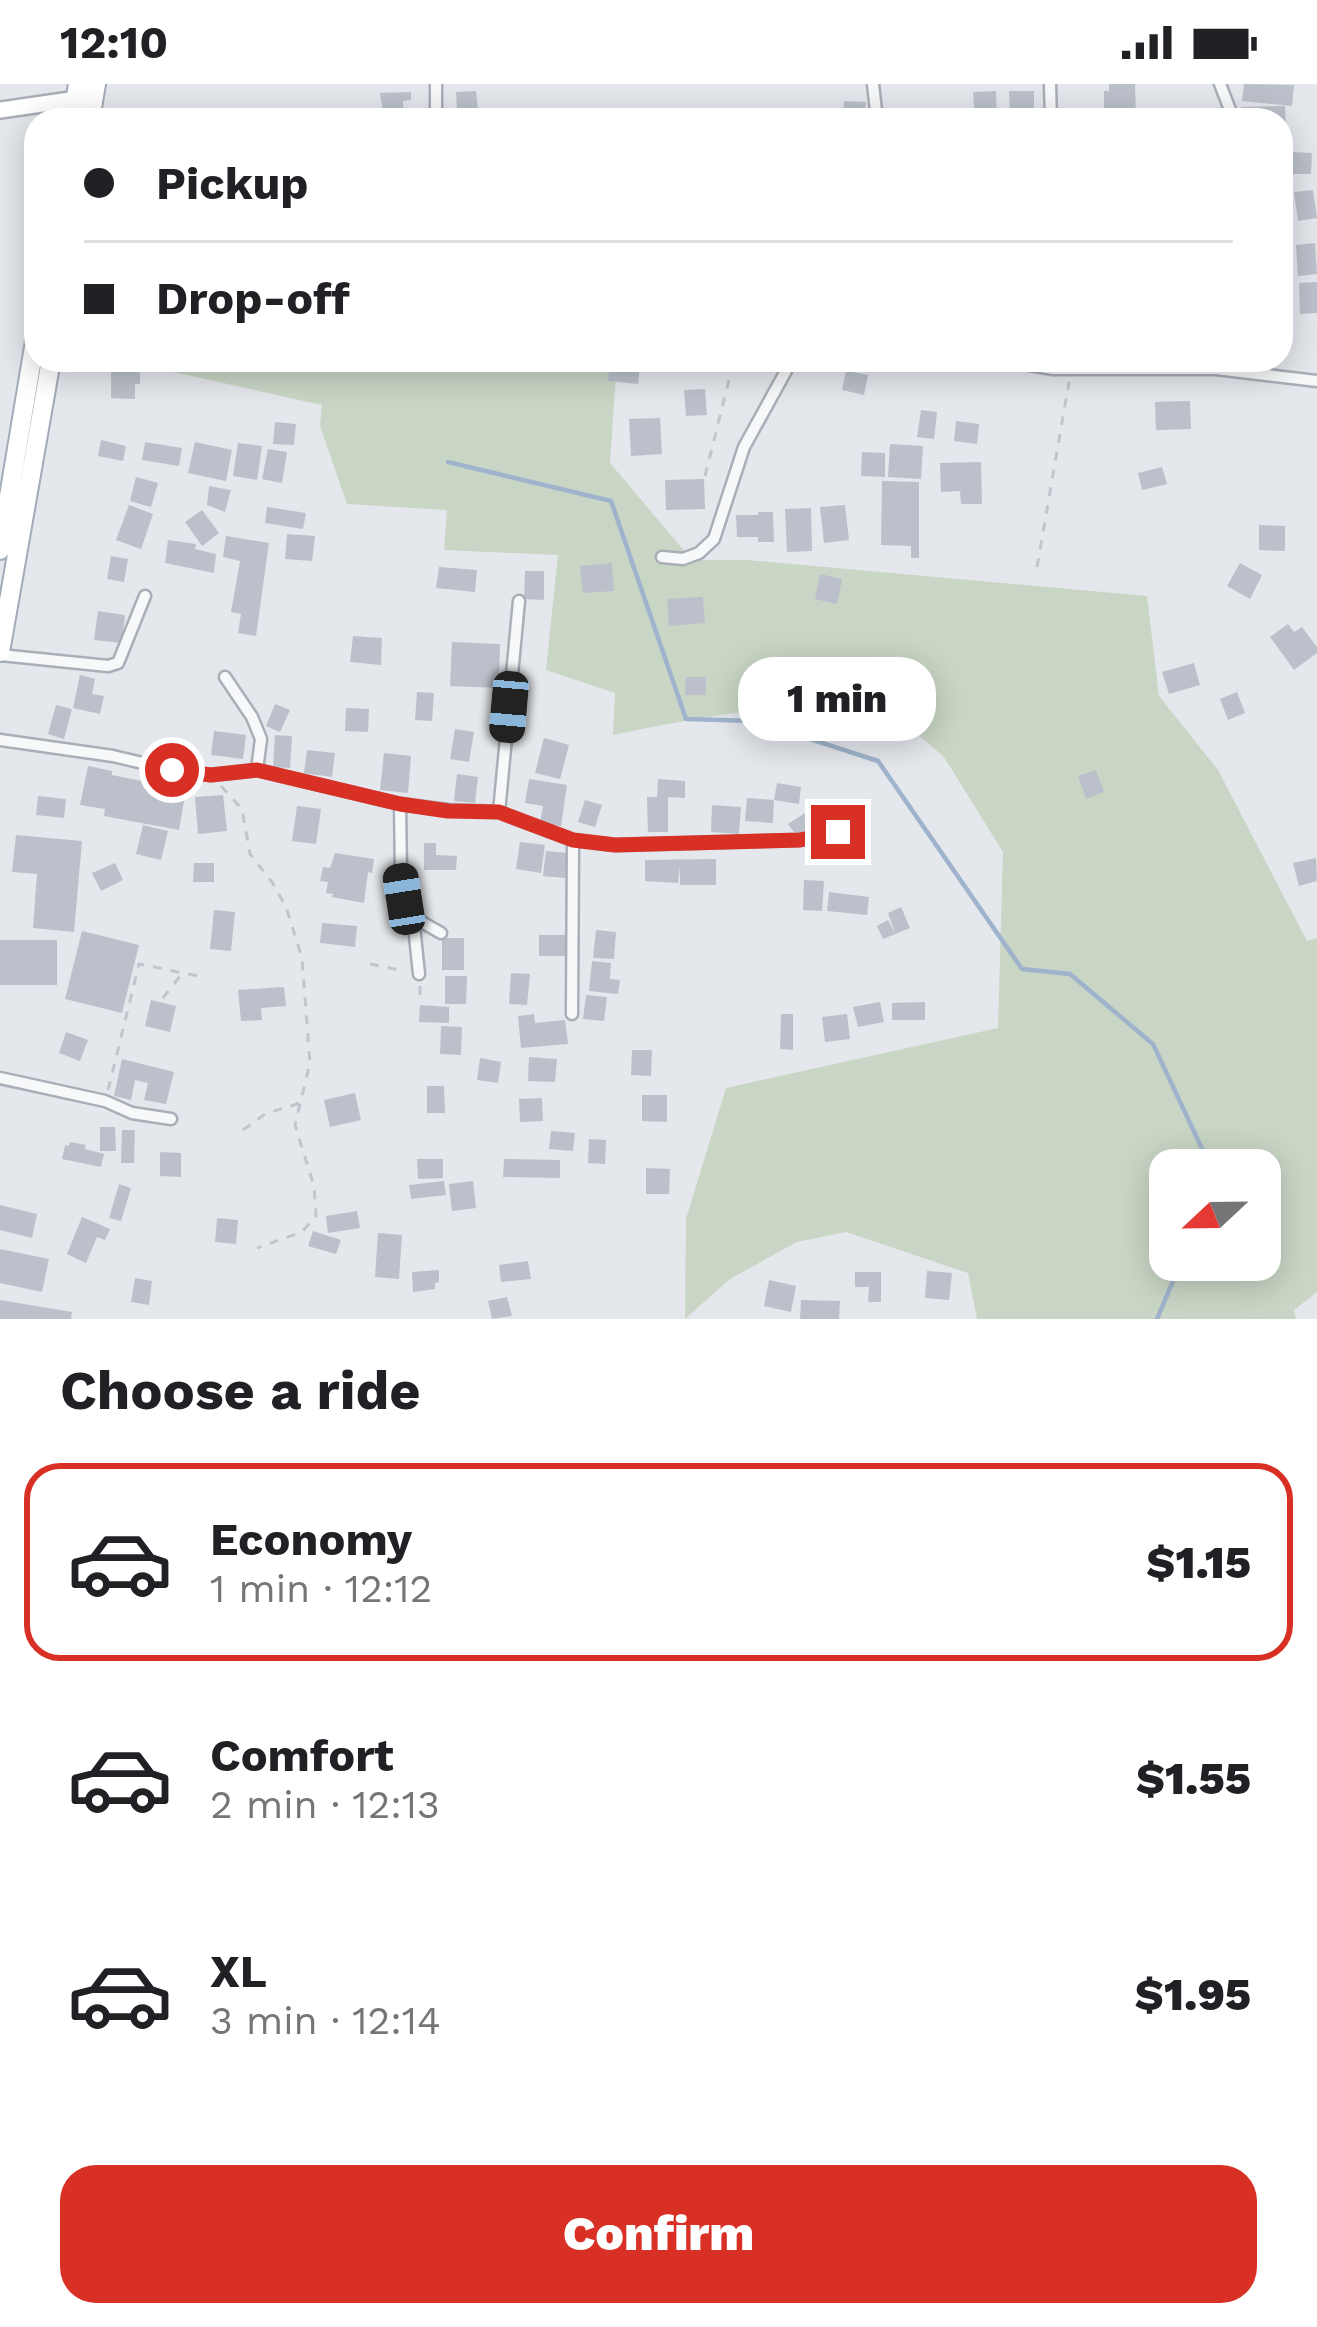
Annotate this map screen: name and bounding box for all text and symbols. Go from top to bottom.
text: 12:10 [60,16,168,69]
text: Pickup [156,157,308,210]
text: Drop-off [156,272,350,325]
callout: 1 min [739,658,937,742]
car [488,670,530,744]
text: 1 min [787,676,887,721]
route start [145,743,199,797]
route end [811,805,865,859]
car [381,861,427,937]
north arrow [1149,1149,1281,1281]
map controls [1149,1149,1281,1281]
text: Choose a ride [60,1359,421,1422]
icon: car [66,1508,174,1616]
text: Economy [210,1513,412,1566]
text: $1.15 [1146,1536,1251,1589]
text: 1 min · 12:12 [210,1566,432,1611]
icon: car [66,1724,174,1832]
text: Comfort [210,1729,394,1782]
text: $1.55 [1136,1752,1251,1805]
text: 2 min · 12:13 [210,1782,440,1827]
icon: car [66,1940,174,2048]
text: XL [210,1945,267,1998]
text: $1.95 [1135,1968,1251,2021]
text: 3 min · 12:14 [210,1998,441,2043]
button: Confirm [60,2165,1257,2303]

